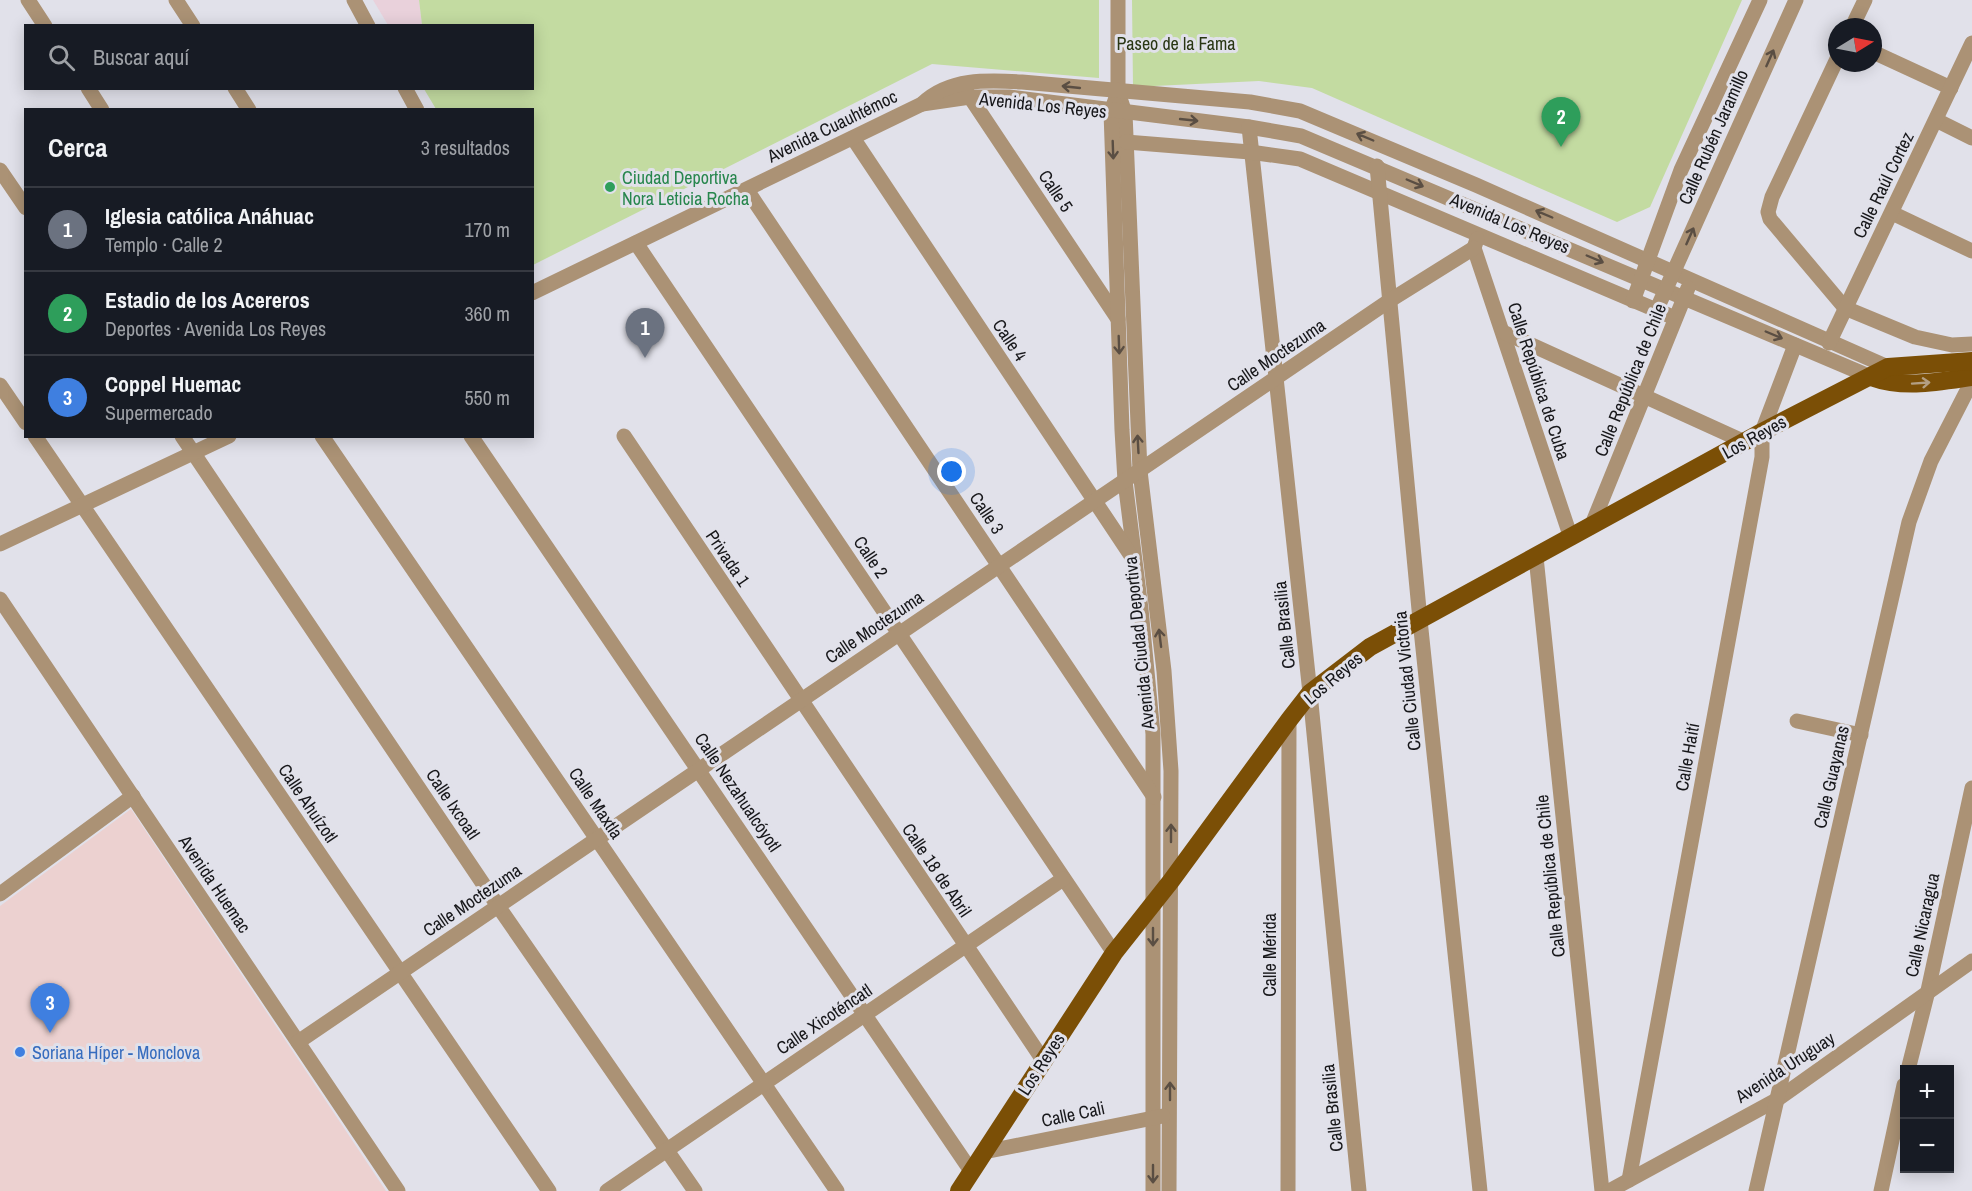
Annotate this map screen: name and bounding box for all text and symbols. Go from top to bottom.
north arrow [1828,18,1882,72]
search box [24,24,534,90]
park label: Paseo de la Fama [1116,31,1236,56]
icon: search [45,41,78,74]
text: Buscar aquí [93,42,189,72]
one-way arrow [1765,50,1776,68]
street label: Calle Rubén Jaramillo [1672,66,1754,208]
one-way arrow [1062,81,1082,92]
street label: Avenida Cuauhtémoc [762,84,901,169]
street label: Avenida Los Reyes [977,86,1108,124]
pin: 2 [1542,98,1580,147]
one-way arrow [1178,115,1198,126]
street label: Calle Raúl Cortez [1846,128,1920,242]
text: Cerca [48,130,107,165]
one-way arrow [1356,131,1375,142]
text: 3 resultados [421,134,510,161]
one-way arrow [1107,139,1118,159]
place label: Ciudad Deportiva Nora Leticia Rocha [622,165,749,211]
street label: Calle 5 [1033,165,1079,217]
one-way arrow [1406,177,1424,189]
marker: Ciudad Deportiva Nora Leticia Rocha [603,180,617,194]
street label: Avenida Los Reyes [1445,186,1574,259]
text: Iglesia católica Anáhuac [105,201,314,231]
one-way arrow [1535,208,1553,219]
text: 1 [63,216,72,243]
text: 170 m [464,216,510,243]
one-way arrow [1685,228,1697,246]
text: Templo · Calle 2 [105,231,223,258]
one-way arrow [1585,254,1603,265]
text: Estadio de los Acereros [105,285,310,315]
street label: Calle República de Cuba [1502,299,1576,463]
text: 2 [63,300,72,327]
text: 360 m [464,300,510,327]
street label: Calle República de Chile [1588,300,1672,460]
pin: 1 [626,308,664,358]
street label: Calle Moctezuma [1222,313,1330,397]
street label: Calle 4 [987,314,1033,366]
text: Deportes · Avenida Los Reyes [105,315,326,342]
one-way arrow [1765,331,1783,342]
one-way arrow [1113,334,1125,354]
text: Coppel Huemac [105,369,241,399]
one-way arrow [1911,378,1931,389]
text: 3 [63,384,72,411]
text: 550 m [464,384,510,411]
text: Supermercado [105,399,213,426]
street label: Los Reyes [1717,409,1791,465]
one-way arrow [1133,435,1144,455]
your location [937,457,966,486]
street label: Calle 3 [964,487,1010,539]
street label: Privada 1 [700,525,756,592]
street label: Calle 2 [848,531,894,583]
street label: Avenida Ciudad Deportiva [1117,555,1161,732]
street label: Calle Brasilia [1267,580,1301,670]
street label: Calle Moctezuma [820,585,928,669]
street label: Calle Ciudad Victoria [1387,610,1427,752]
one-way arrow [1154,629,1165,648]
street label: Los Reyes [1298,646,1368,710]
street label: Calle Haití [1669,720,1705,793]
street label: Calle Guayanas [1807,723,1855,831]
street label: Calle Nezahualcóyotl [689,728,787,856]
street label: Calle Ahuízotl [272,759,344,847]
street label: Calle Maxtla [563,762,629,844]
street label: Calle Ixcoatl [420,764,486,844]
street label: Calle República de Chile [1529,794,1571,958]
street label: Calle 18 de Abril [896,818,978,922]
one-way arrow [1165,823,1177,843]
street label: Avenida Huemac [172,829,257,938]
street label: Calle Moctezuma [418,858,526,942]
street label: Calle Nicaragua [1899,871,1945,979]
street label: Calle Mérida [1257,913,1282,997]
one-way arrow [1147,926,1159,946]
street label: Calle Xicoténcatl [771,978,877,1060]
pin: 3 [31,984,70,1033]
street label: Avenida Uruguay [1730,1025,1840,1109]
street label: Los Reyes [1012,1028,1070,1100]
place label: Soriana Híper - Monclova [32,1040,200,1065]
marker: Soriana Híper - Monclova [13,1045,27,1059]
street label: Calle Brasilia [1315,1063,1349,1153]
map controls [1900,1065,1954,1173]
button: + [1900,1065,1954,1119]
one-way arrow [1164,1081,1176,1101]
street label: Calle Cali [1039,1095,1107,1133]
button: − [1900,1119,1954,1173]
one-way arrow [1147,1163,1159,1183]

